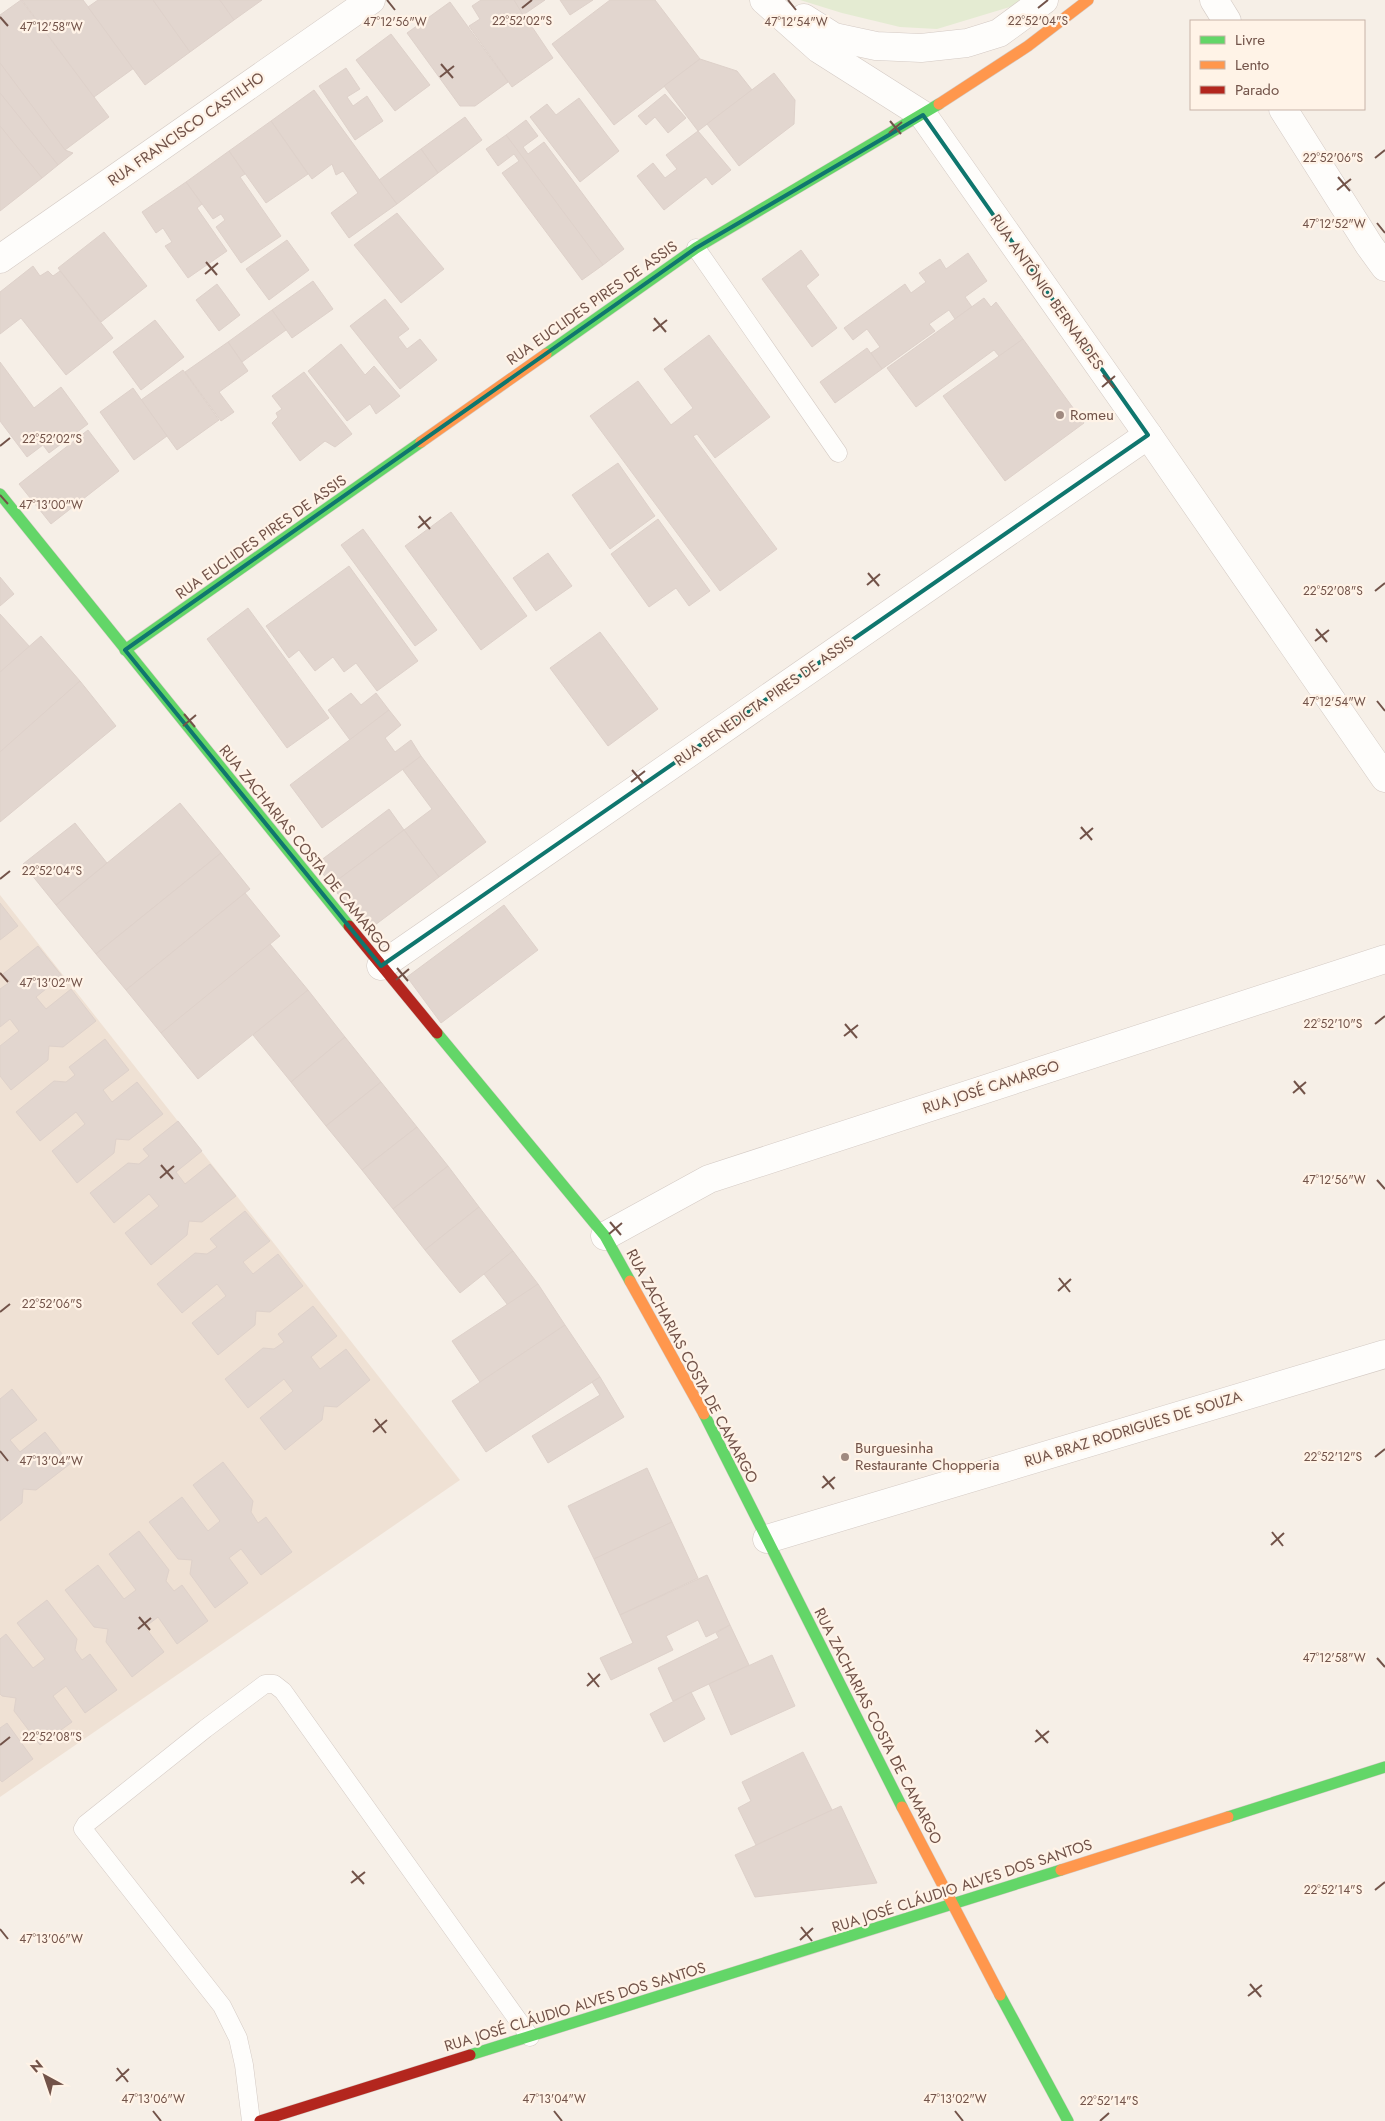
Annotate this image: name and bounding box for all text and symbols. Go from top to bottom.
text: 22°52'02"S [492,12,553,30]
text: 22°52'04"S [1008,12,1069,30]
text: 47°12'56"W [363,13,427,31]
text: 47°12'54"W [764,13,828,31]
text: 47°12'58"W [19,18,83,36]
legend [1190,20,1365,110]
text: Livre [1235,29,1265,51]
text: Lento [1235,54,1269,76]
street label: RUA FRANCISCO CASTILHO [103,66,269,192]
text: Parado [1235,79,1279,101]
text: 22°52'06"S [1303,149,1364,167]
street label: RUA ANTÔNIO BERNARDES [985,210,1109,374]
text: 47°12'52"W [1302,215,1366,233]
street label: RUA EUCLIDES PIRES DE ASSIS [502,235,682,371]
place label: Romeu [1070,404,1114,426]
marker: Romeu [1054,409,1066,421]
text: 22°52'02"S [22,430,83,448]
street label: RUA EUCLIDES PIRES DE ASSIS [171,469,351,605]
text: 47°13'00"W [19,496,83,514]
text: 22°52'08"S [1303,582,1363,600]
street label: RUA BENEDICTA PIRES DE ASSIS [670,630,858,772]
text: 47°12'54"W [1302,693,1366,711]
street label: RUA ZACHARIAS COSTA DE CAMARGO [214,740,396,958]
text: 22°52'04"S [22,862,83,880]
text: 47°13'02"W [19,974,83,992]
text: 22°52'10"S [1304,1015,1363,1033]
street label: RUA JOSÉ CAMARGO [920,1054,1062,1119]
text: 47°12'56"W [1302,1171,1366,1189]
street label: RUA ZACHARIAS COSTA DE CAMARGO [621,1245,763,1487]
text: 22°52'06"S [22,1295,83,1313]
street label: RUA BRAZ RODRIGUES DE SOUZA [1021,1385,1245,1473]
place label: Burguesinha Restaurante Chopperia [855,1437,999,1476]
text: 22°52'12"S [1304,1448,1363,1466]
marker: Burguesinha Restaurante Chopperia [839,1451,851,1463]
text: 47°13'04"W [19,1452,83,1470]
street label: RUA ZACHARIAS COSTA DE CAMARGO [809,1604,947,1848]
text: 47°12'58"W [1302,1649,1366,1667]
text: 22°52'08"S [22,1728,82,1746]
street label: RUA JOSÉ CLÁUDIO ALVES DOS SANTOS [829,1833,1095,1939]
text: 22°52'14"S [1304,1881,1363,1899]
text: 47°13'06"W [19,1930,83,1948]
street label: RUA JOSÉ CLÁUDIO ALVES DOS SANTOS [442,1957,708,2057]
north arrow [20,2051,70,2101]
text: N [26,2055,47,2077]
text: 47°13'06"W [121,2090,185,2108]
text: 47°13'04"W [522,2090,586,2108]
text: 47°13'02"W [923,2090,987,2108]
text: 22°52'14"S [1080,2092,1139,2110]

